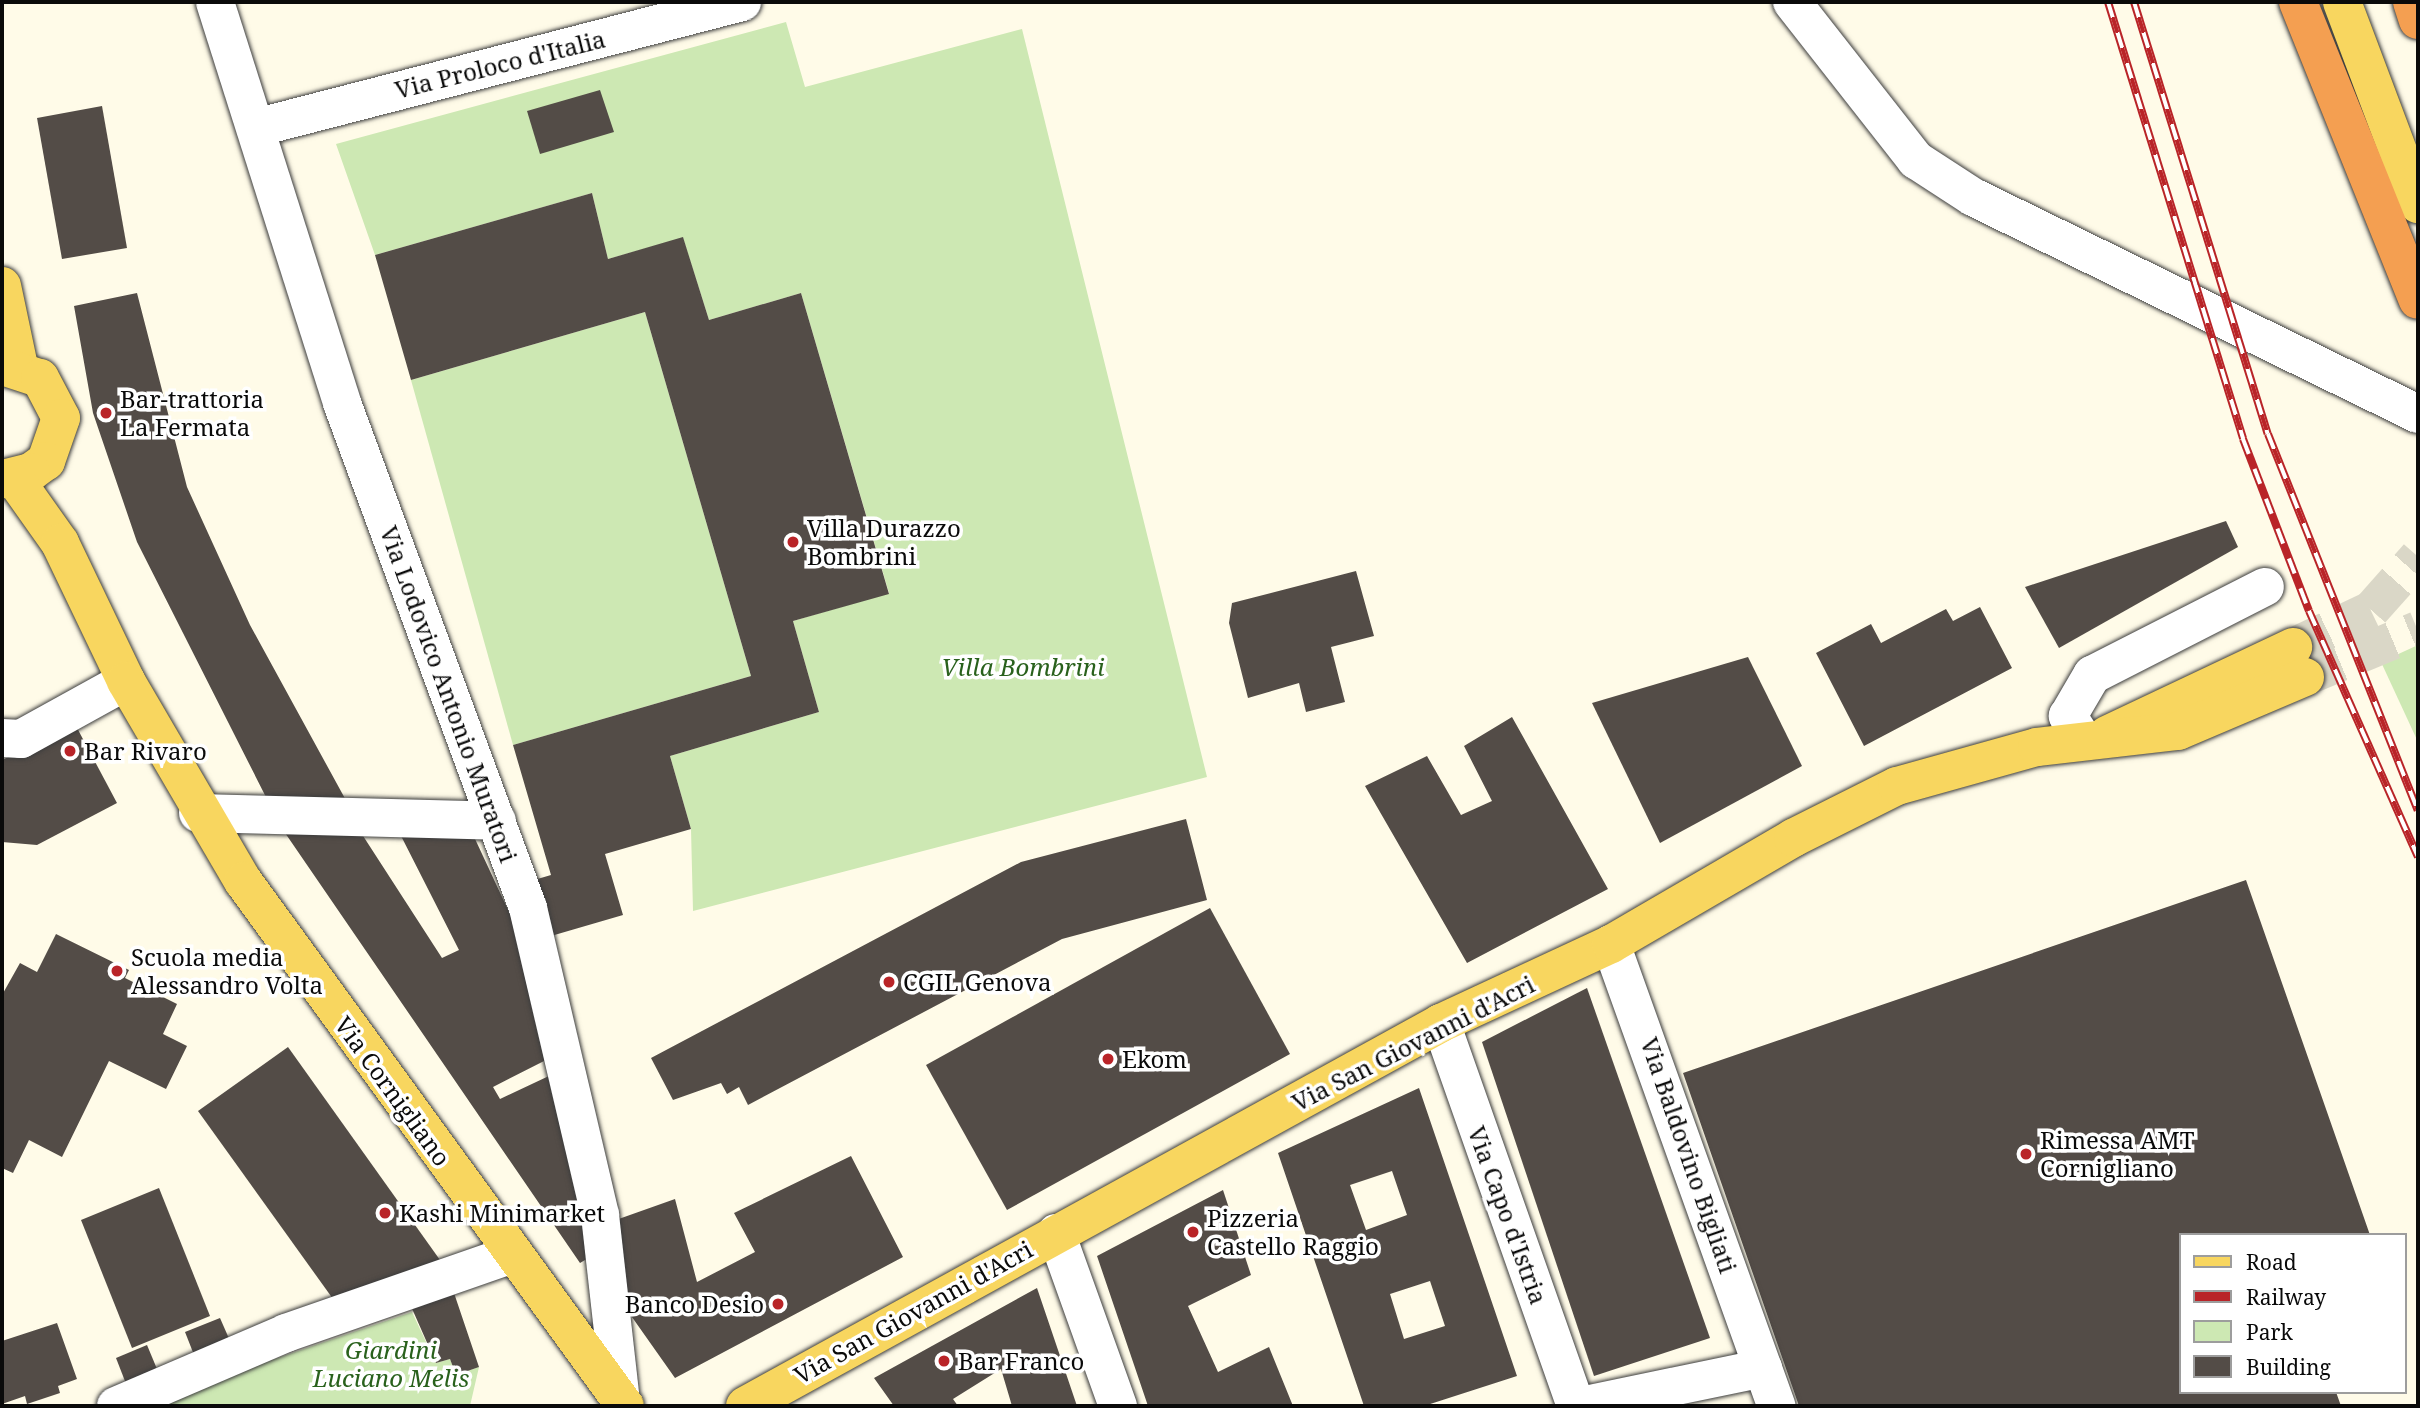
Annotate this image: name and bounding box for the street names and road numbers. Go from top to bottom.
street label: Via Proloco d'Italia [392,24,608,104]
street label: Via Lodovico Antonio Muratori [375,522,523,866]
street label: Via San Giovanni d'Acri [1287,969,1539,1117]
street label: Via Cornigliano [329,1011,457,1171]
street label: Via Baldovino Bigliati [1635,1034,1743,1276]
street label: Via Capo d'Istria [1462,1122,1554,1308]
street label: Via San Giovanni d'Acri [789,1234,1037,1390]

